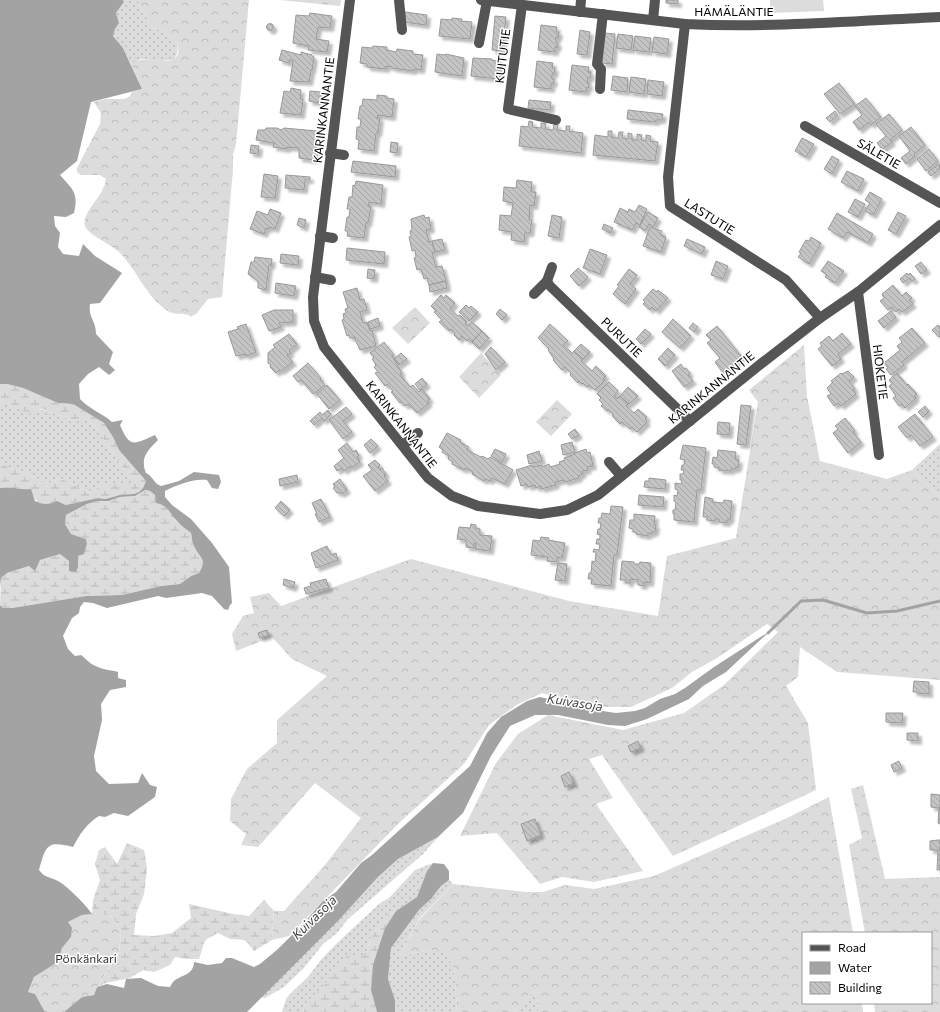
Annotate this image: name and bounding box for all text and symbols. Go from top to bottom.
street label: HÄMÄLÄNTIE [694,4,774,18]
street label: KUITUTIE [492,28,512,84]
street label: KARINKANNANTIE [310,56,336,164]
street label: SÄLETIE [855,135,903,171]
street label: LASTUTIE [682,195,738,237]
street label: PURUTIE [599,314,645,360]
street label: HIOKETIE [871,344,891,400]
street label: KARINKANNANTIE [665,348,757,426]
street label: KARINKANNANTIE [364,378,440,470]
water label: Kuivasoja [546,690,604,714]
water label: Kuivasoja [288,892,340,942]
legend [802,932,932,1004]
text: Road [838,940,866,954]
park label: Pönkänkari [55,951,117,965]
text: Water [838,960,872,974]
text: Building [838,980,882,994]

